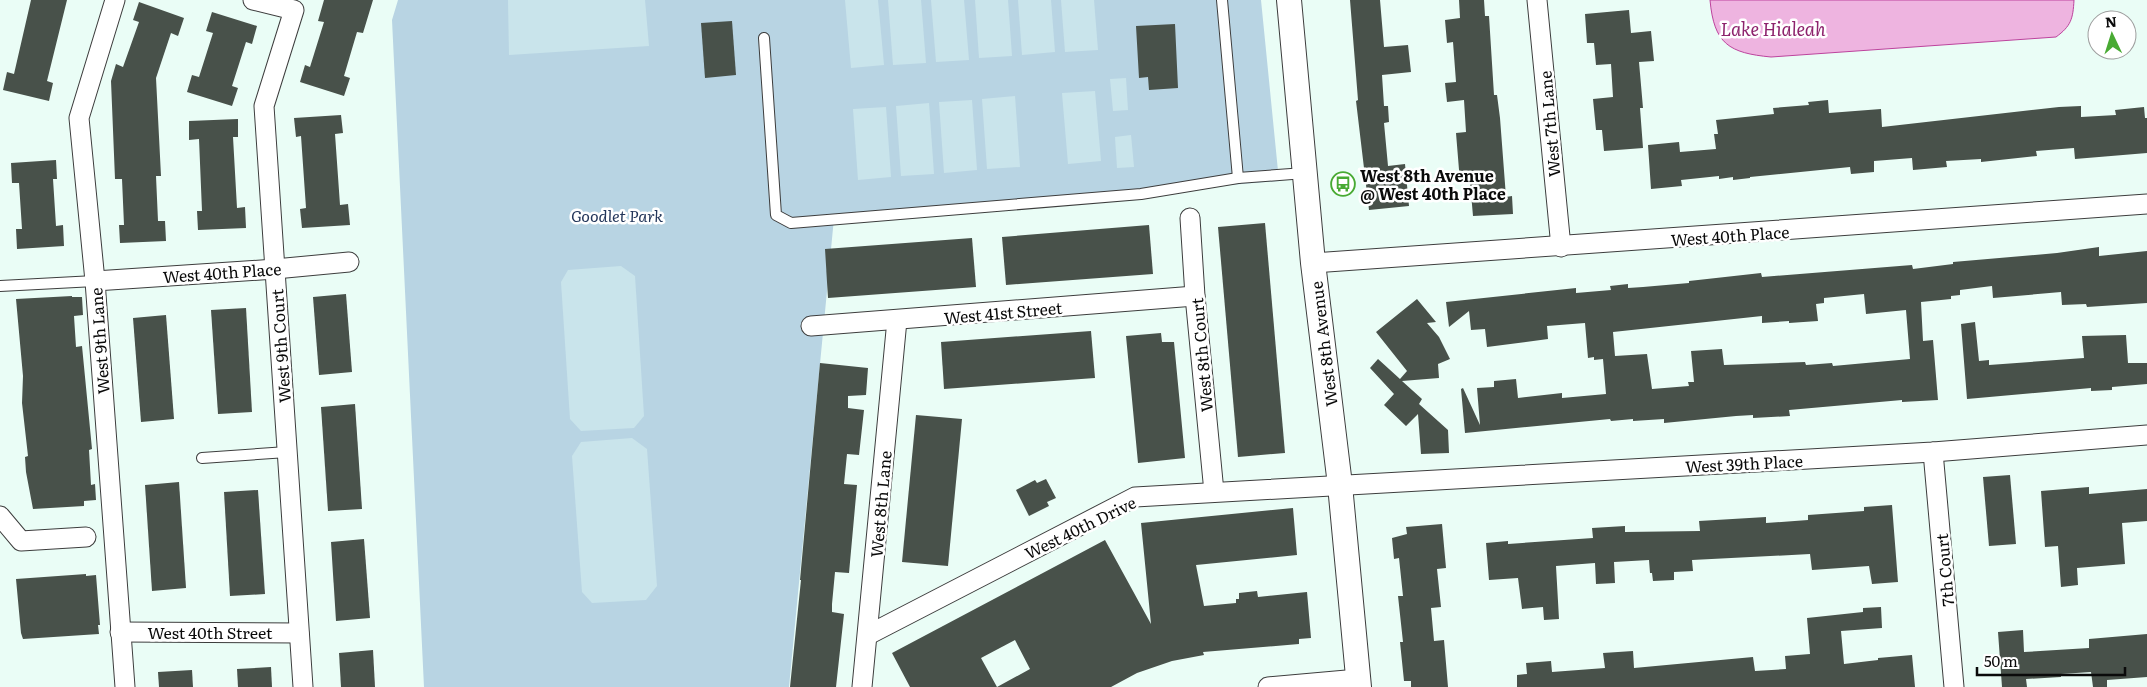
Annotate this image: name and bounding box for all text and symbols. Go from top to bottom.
north arrow [2087,10,2137,60]
text: N [2104,11,2118,31]
water label: Lake Hialeah [1720,15,1826,42]
street label: West 7th Lane [1532,70,1566,178]
place label: West 8th Avenue @ West 40th Place [1360,163,1506,205]
bus stop icon: West 8th Avenue @ West 40th Place [1330,171,1356,197]
park label: Goodlet Park [571,203,663,227]
street label: West 40th Place [1670,219,1790,251]
street label: West 40th Place [162,256,282,288]
street label: West 8th Avenue [1303,280,1343,408]
street label: West 9th Lane [83,287,115,395]
street label: West 9th Court [264,288,296,404]
street label: West 41st Street [943,295,1064,329]
street label: West 8th Court [1184,296,1218,413]
street label: West 39th Place [1685,448,1803,478]
street label: West 8th Lane [863,449,897,559]
street label: West 40th Drive [1020,490,1140,564]
street label: 7th Court [1929,532,1959,607]
street label: West 40th Street [148,620,273,644]
scale bar [1977,644,2124,676]
text: 50 m [1984,649,2018,672]

